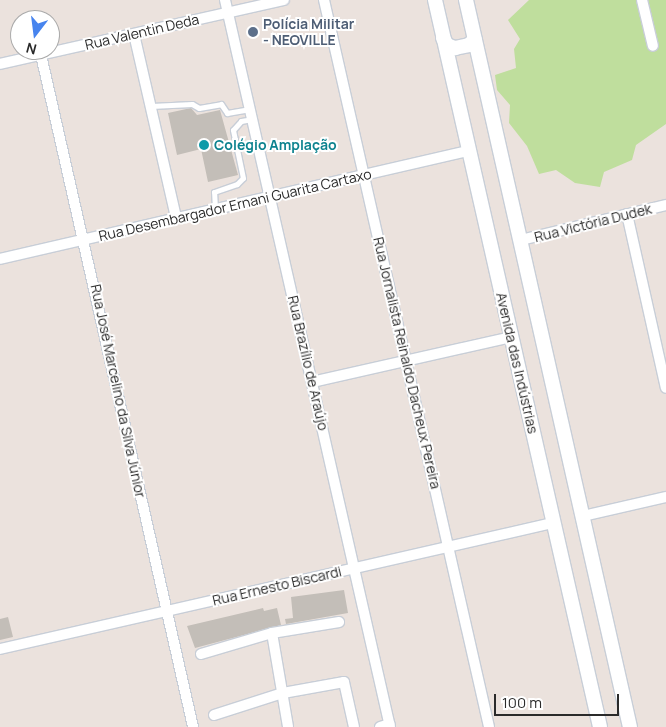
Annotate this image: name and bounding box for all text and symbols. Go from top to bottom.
north arrow [10,10,60,60]
street label: Rua Valentin Deda [83,11,201,53]
place label: Polícia Militar - NEOVILLE [263,16,354,48]
marker: Polícia Militar - NEOVILLE [247,26,259,38]
text: N [24,39,39,59]
place label: Colégio Amplação [214,137,337,153]
marker: Colégio Amplação [198,139,210,151]
street label: Rua Desembargador Ernani Guarita Cartaxo [97,165,373,245]
street label: Rua Victória Dudek [532,200,654,246]
street label: Rua Jornalista Reinaldo Dacheux Pereira [370,235,444,491]
street label: Rua José Marcelino da Silva Júnior [87,283,149,499]
street label: Avenida das Indústrias [493,291,541,435]
street label: Rua Brazílio de Araújo [284,294,332,432]
street label: Rua Ernesto Biscardi [211,563,343,609]
scale bar [496,684,621,716]
text: 100 m [502,692,542,713]

